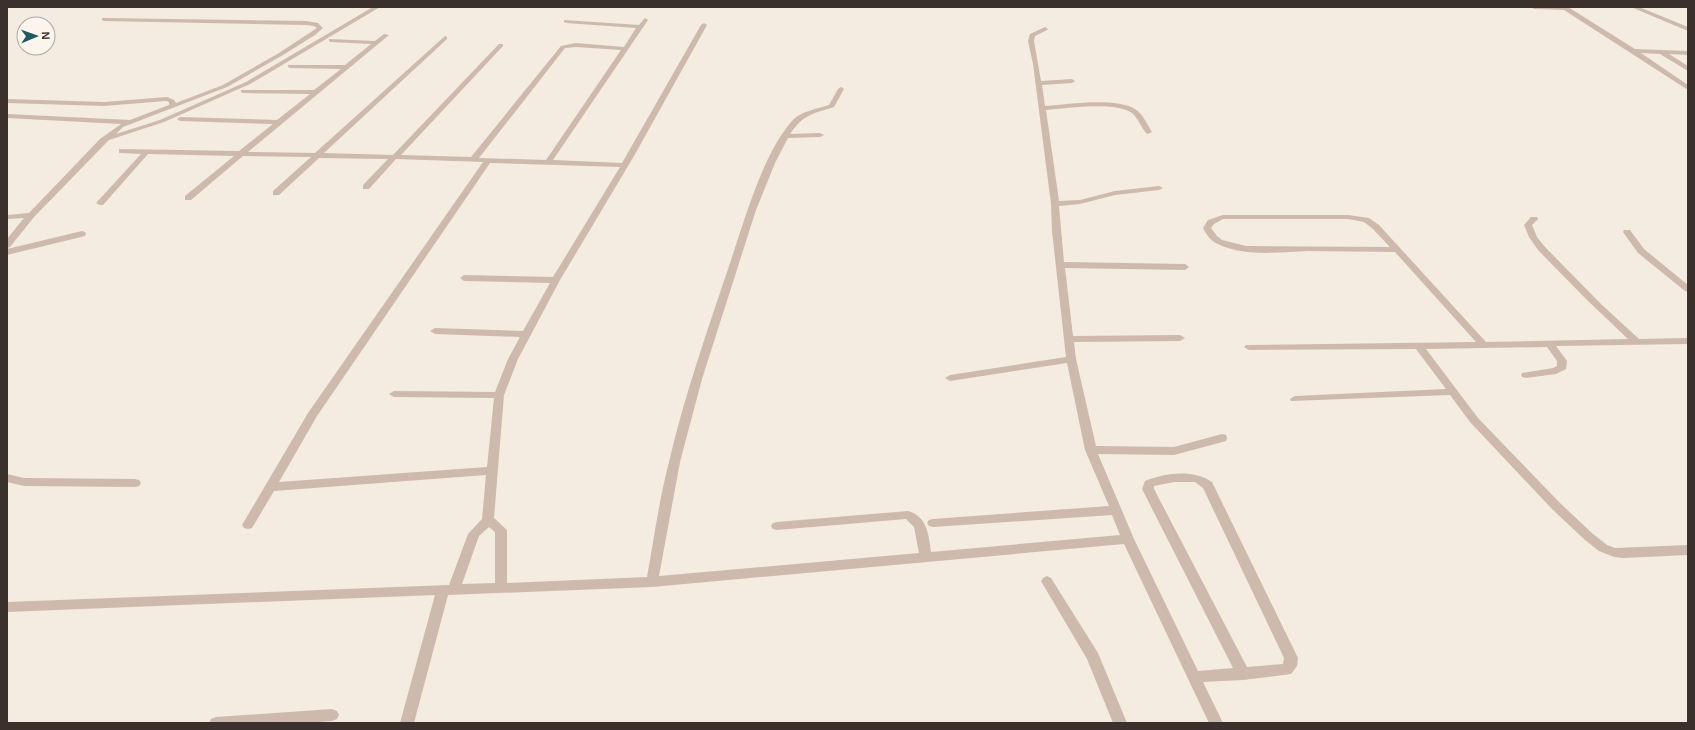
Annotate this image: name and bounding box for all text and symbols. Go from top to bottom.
north arrow [16,16,56,56]
text: N [40,31,52,40]

